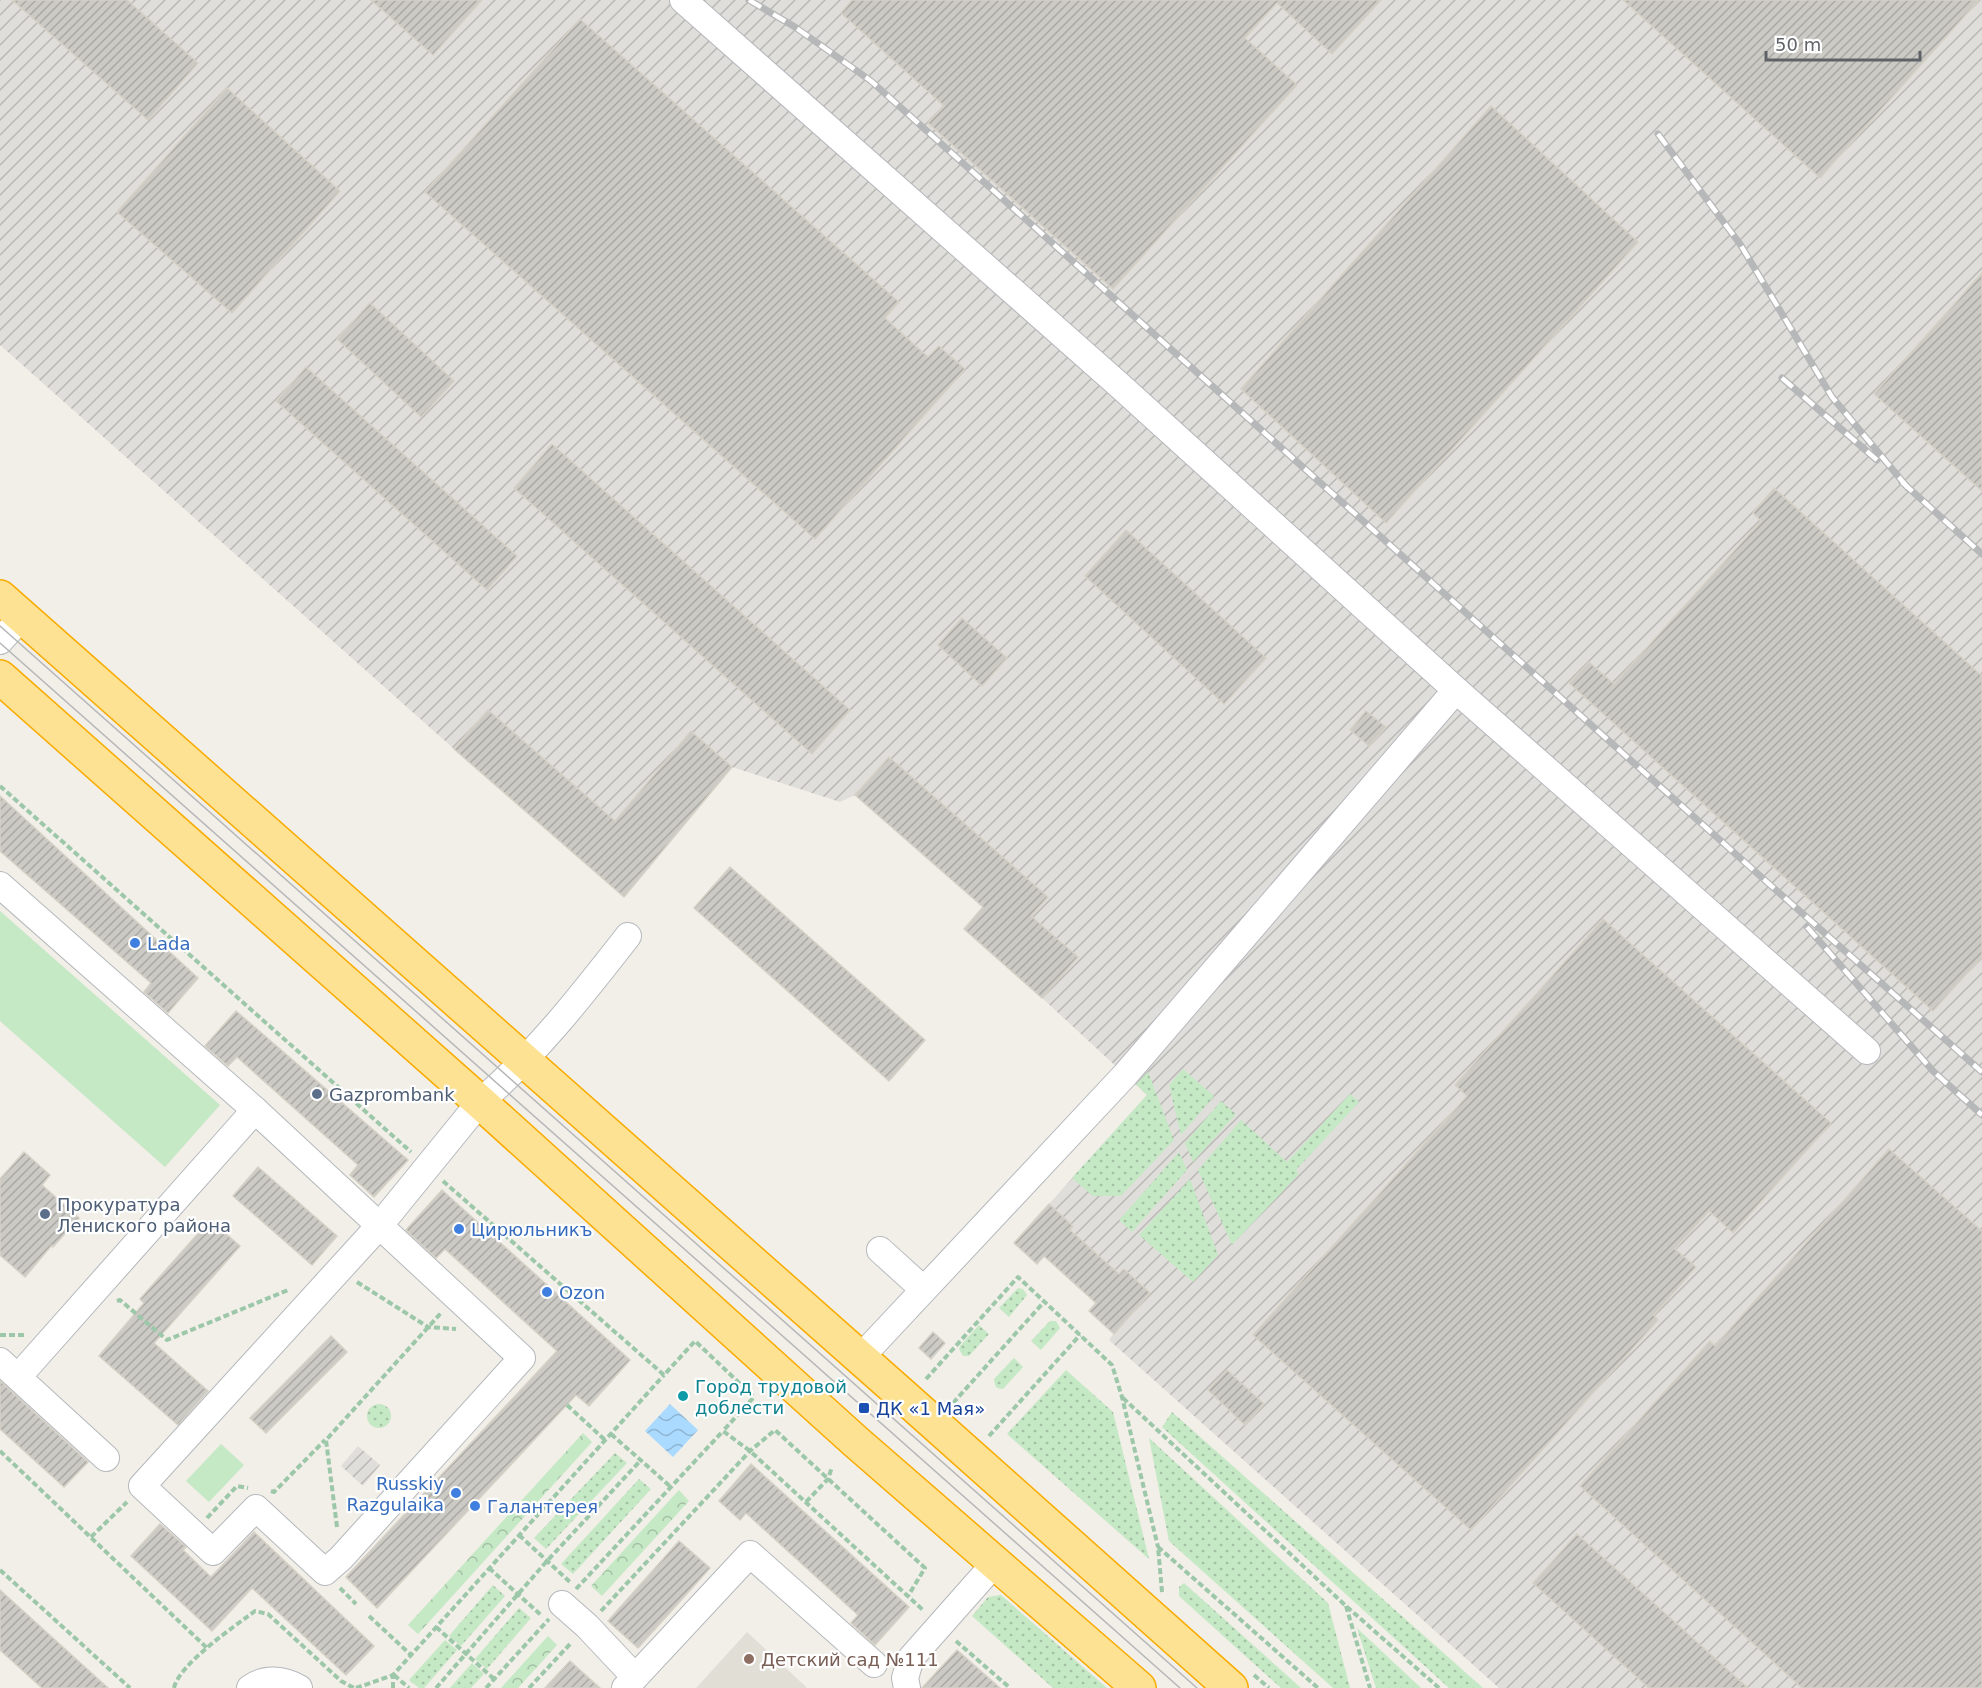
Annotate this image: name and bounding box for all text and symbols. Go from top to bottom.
scale bar [1766,24,1920,62]
text: 50 m [1775,34,1821,55]
place label: Lada [147,933,191,954]
marker: Lada [128,936,142,950]
place label: Gazprombank [329,1084,455,1105]
marker: Gazprombank [310,1087,324,1101]
place label: Прокуратура Лениского района [57,1194,231,1236]
marker: Прокуратура Лениского района [38,1207,52,1221]
place label: Цирюльникъ [471,1219,592,1240]
marker: Цирюльникъ [452,1222,466,1236]
place label: Ozon [559,1282,605,1303]
marker: Ozon [540,1285,554,1299]
place label: Город трудовой доблести [695,1376,847,1418]
marker: Город трудовой доблести [676,1389,690,1403]
place label: ДК «1 Мая» [876,1398,985,1419]
marker: ДК «1 Мая» [857,1401,871,1415]
place label: Russkiy Razgulaika [346,1473,444,1515]
marker: Russkiy Razgulaika [449,1486,463,1500]
place label: Галантерея [487,1496,598,1517]
marker: Галантерея [468,1499,482,1513]
place label: Детский сад №111 [761,1649,939,1670]
marker: Детский сад №111 [742,1652,756,1666]

